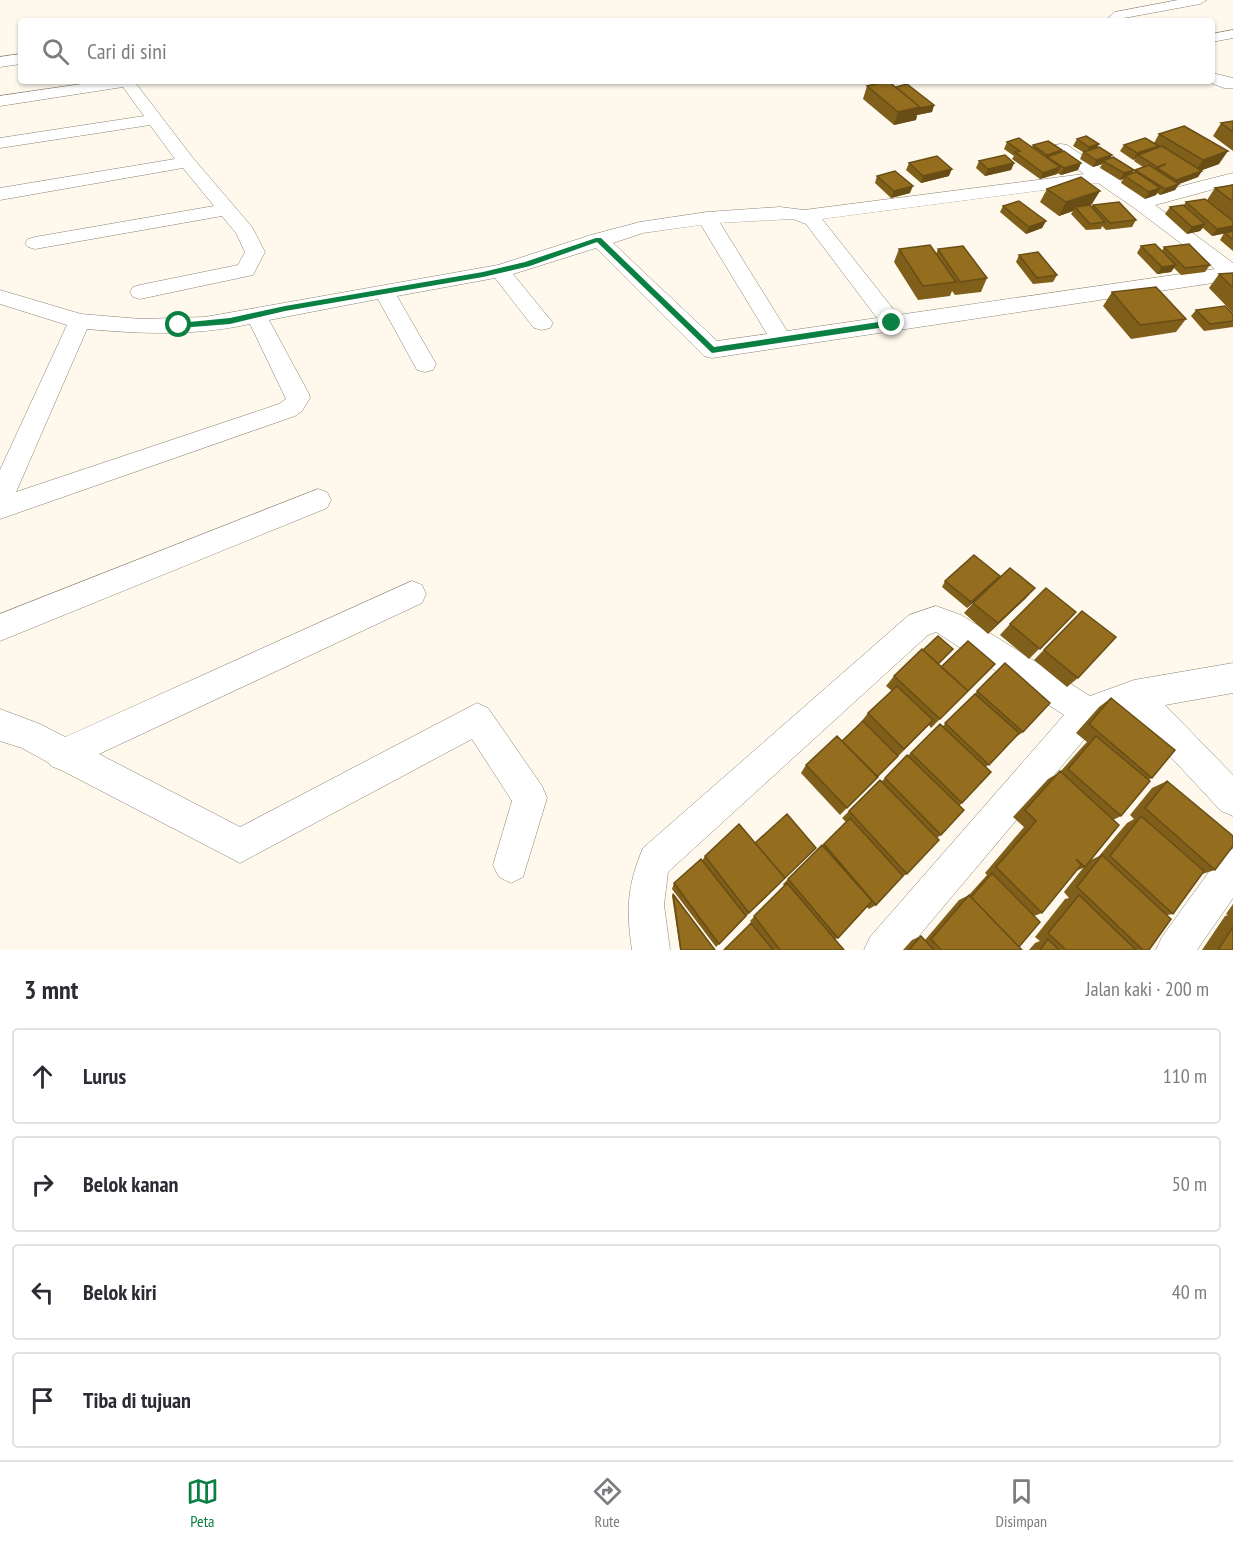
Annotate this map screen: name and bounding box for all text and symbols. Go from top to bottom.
search box [18,18,1215,84]
icon: search [39,35,72,68]
text: Cari di sini [87,37,167,65]
route end [878,309,904,335]
route start [165,311,191,337]
text: 3 mnt [24,973,78,1006]
text: Jalan kaki · 200 m [1086,976,1209,1002]
icon: ahead [26,1060,59,1093]
text: Lurus [83,1062,126,1090]
text: 110 m [1163,1063,1207,1089]
icon: right [26,1168,59,1201]
text: Belok kanan [83,1170,178,1198]
text: 50 m [1172,1171,1207,1197]
icon: left [26,1276,59,1309]
text: Belok kiri [83,1278,157,1306]
text: 40 m [1172,1279,1207,1305]
icon: arrive [26,1384,59,1417]
text: Tiba di tujuan [83,1386,191,1414]
tab: Peta [186,1475,219,1531]
tab: Rute [591,1475,624,1531]
tab: Disimpan [996,1475,1047,1531]

